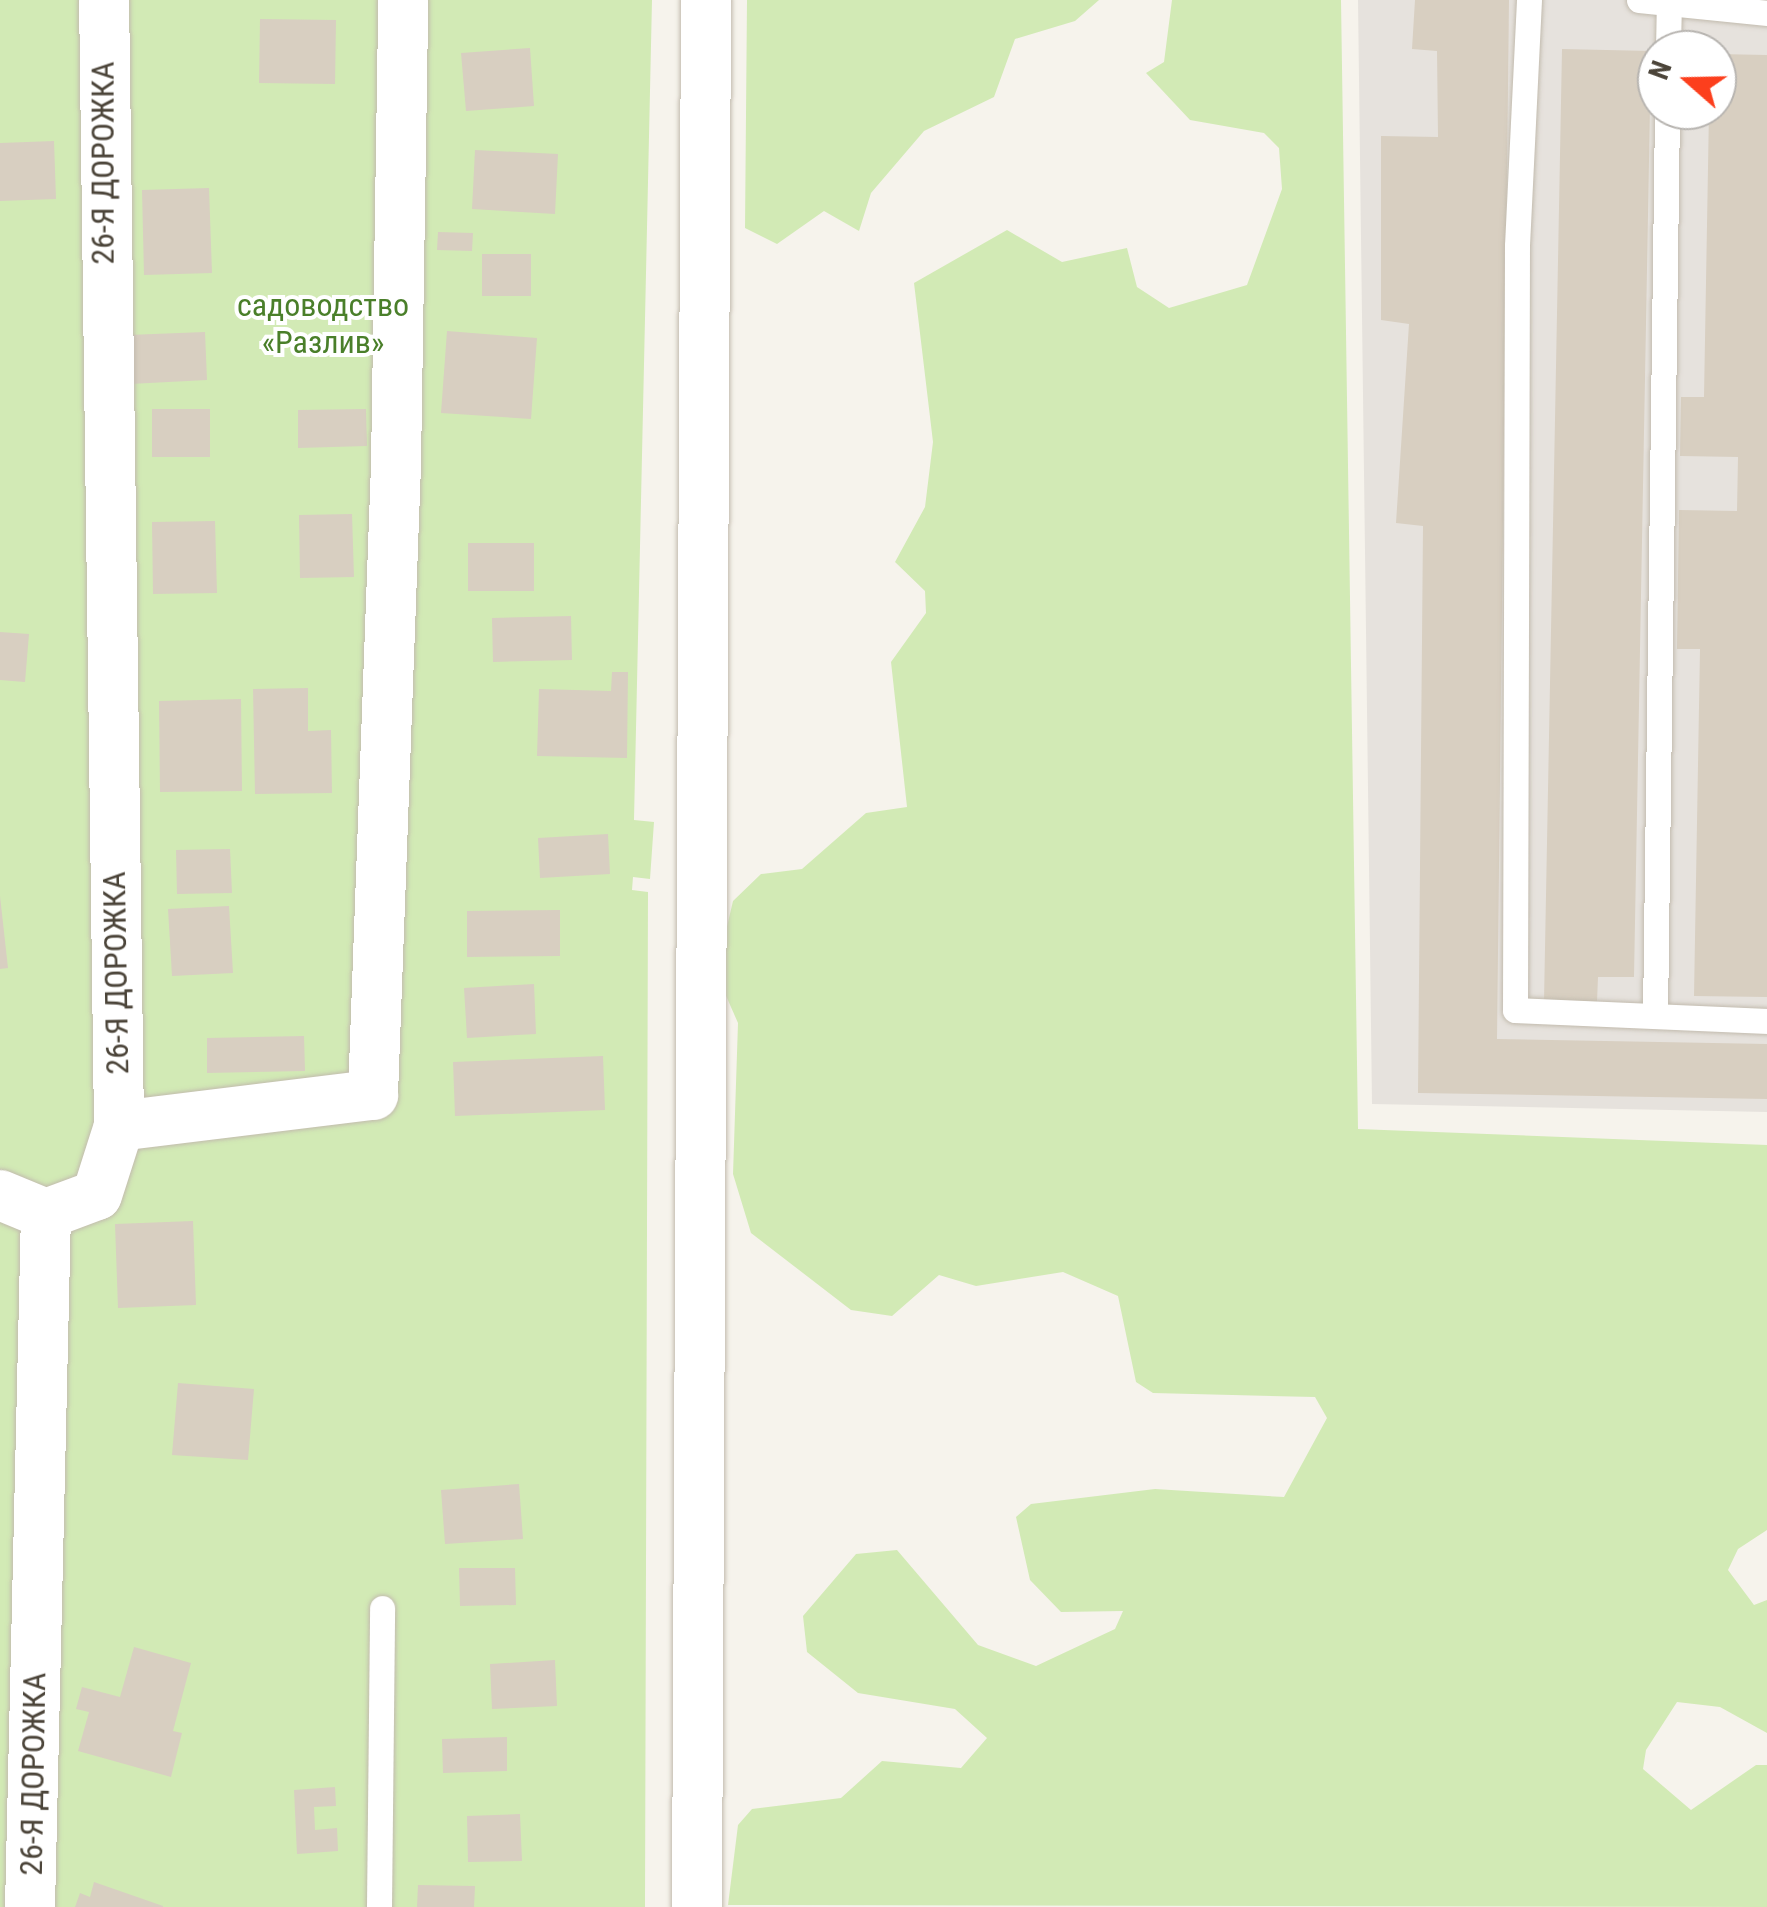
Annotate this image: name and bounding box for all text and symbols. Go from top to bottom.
north arrow [1637,30,1737,130]
text: N [1642,57,1679,84]
street label: 26-Я ДОРОЖКА [84,61,122,265]
park label: садоводство «Разлив» [237,287,409,362]
street label: 26-Я ДОРОЖКА [95,871,137,1075]
street label: 26-Я ДОРОЖКА [12,1672,54,1876]

